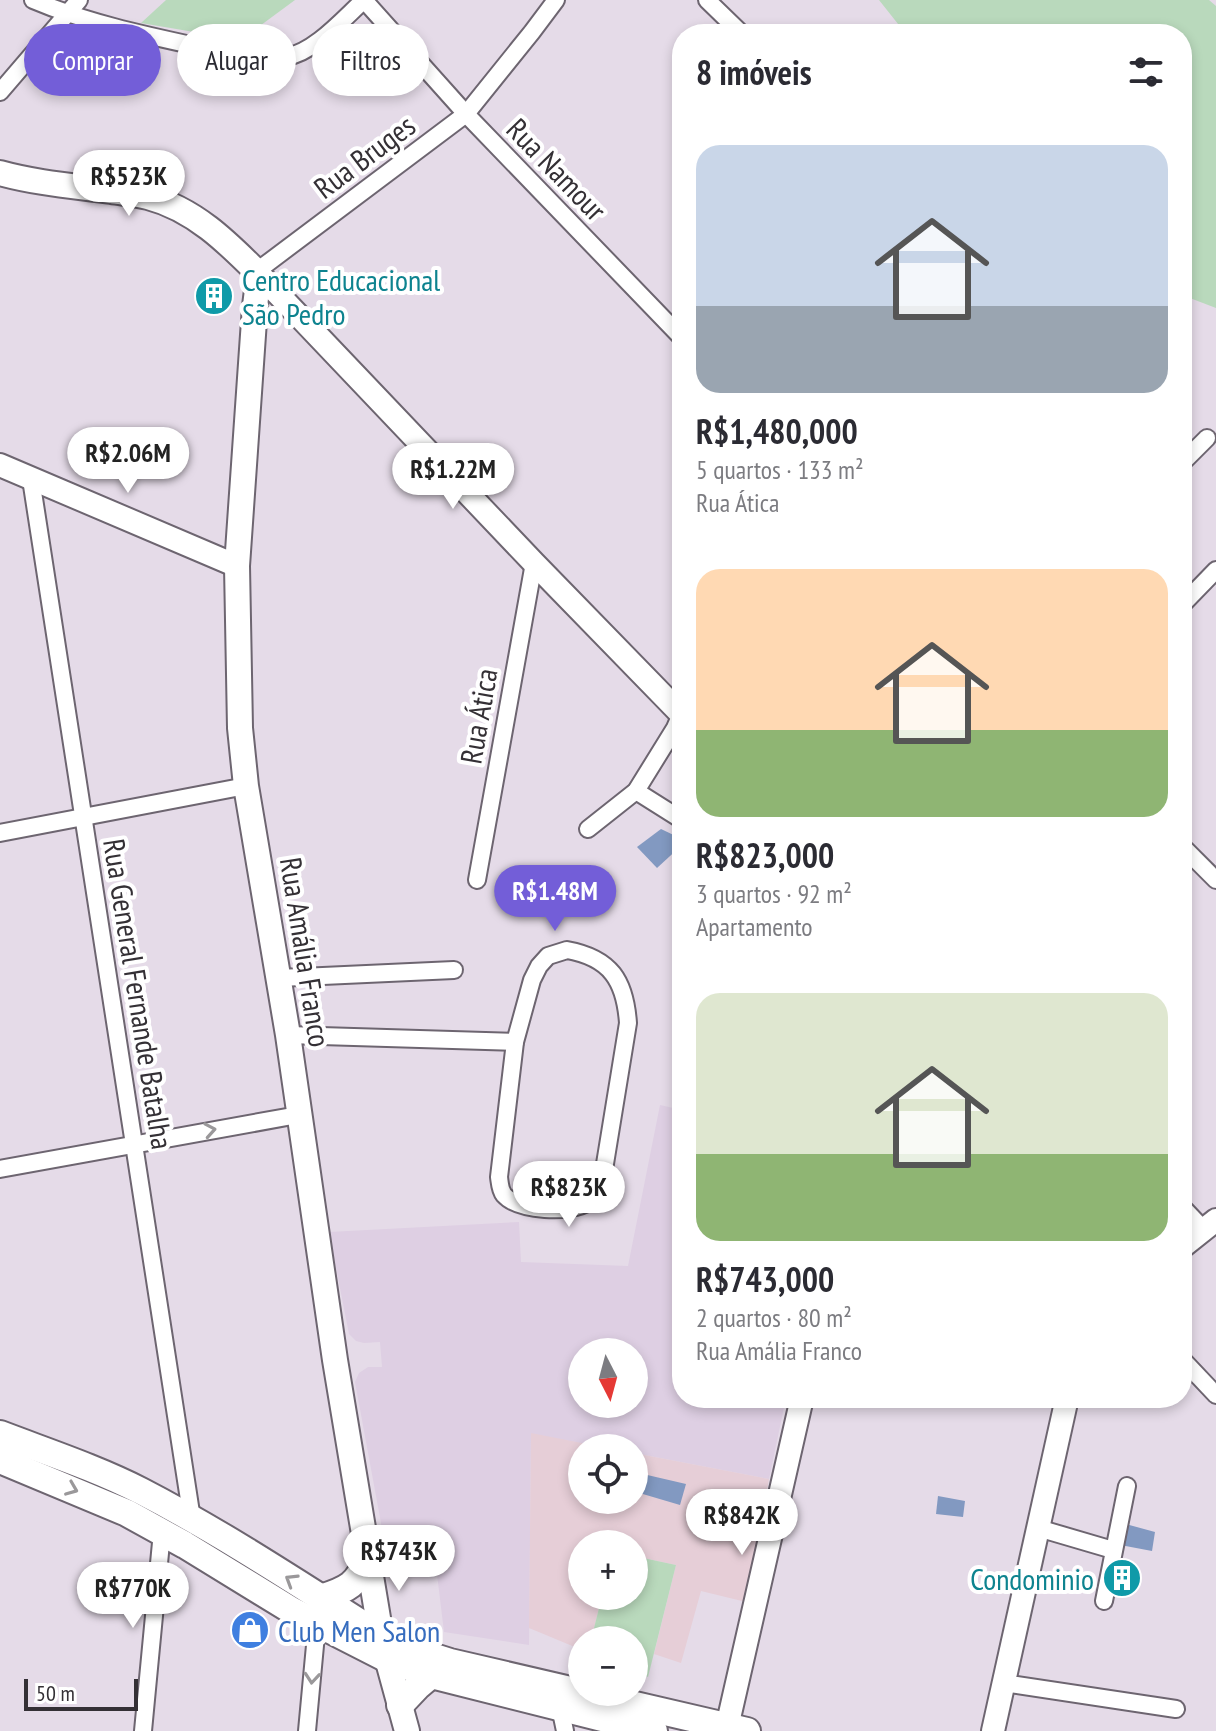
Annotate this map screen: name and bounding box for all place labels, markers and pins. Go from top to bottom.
pin: R$523K [64,150,194,218]
place label: Centro Educacional São Pedro [242,260,440,333]
building icon: Centro Educacional São Pedro [193,275,235,317]
pin: R$2.06M [54,427,202,495]
pin: R$1.22M [379,443,527,511]
pin: R$1.48M [481,865,629,933]
pin: R$823K [504,1161,634,1229]
pin: R$842K [677,1489,807,1557]
pin: R$743K [334,1525,464,1593]
building icon: Condominio [1101,1557,1143,1599]
place label: Condominio [970,1559,1094,1598]
pin: R$770K [68,1562,198,1630]
shop icon: Club Men Salon [229,1609,271,1651]
place label: Club Men Salon [278,1611,440,1650]

